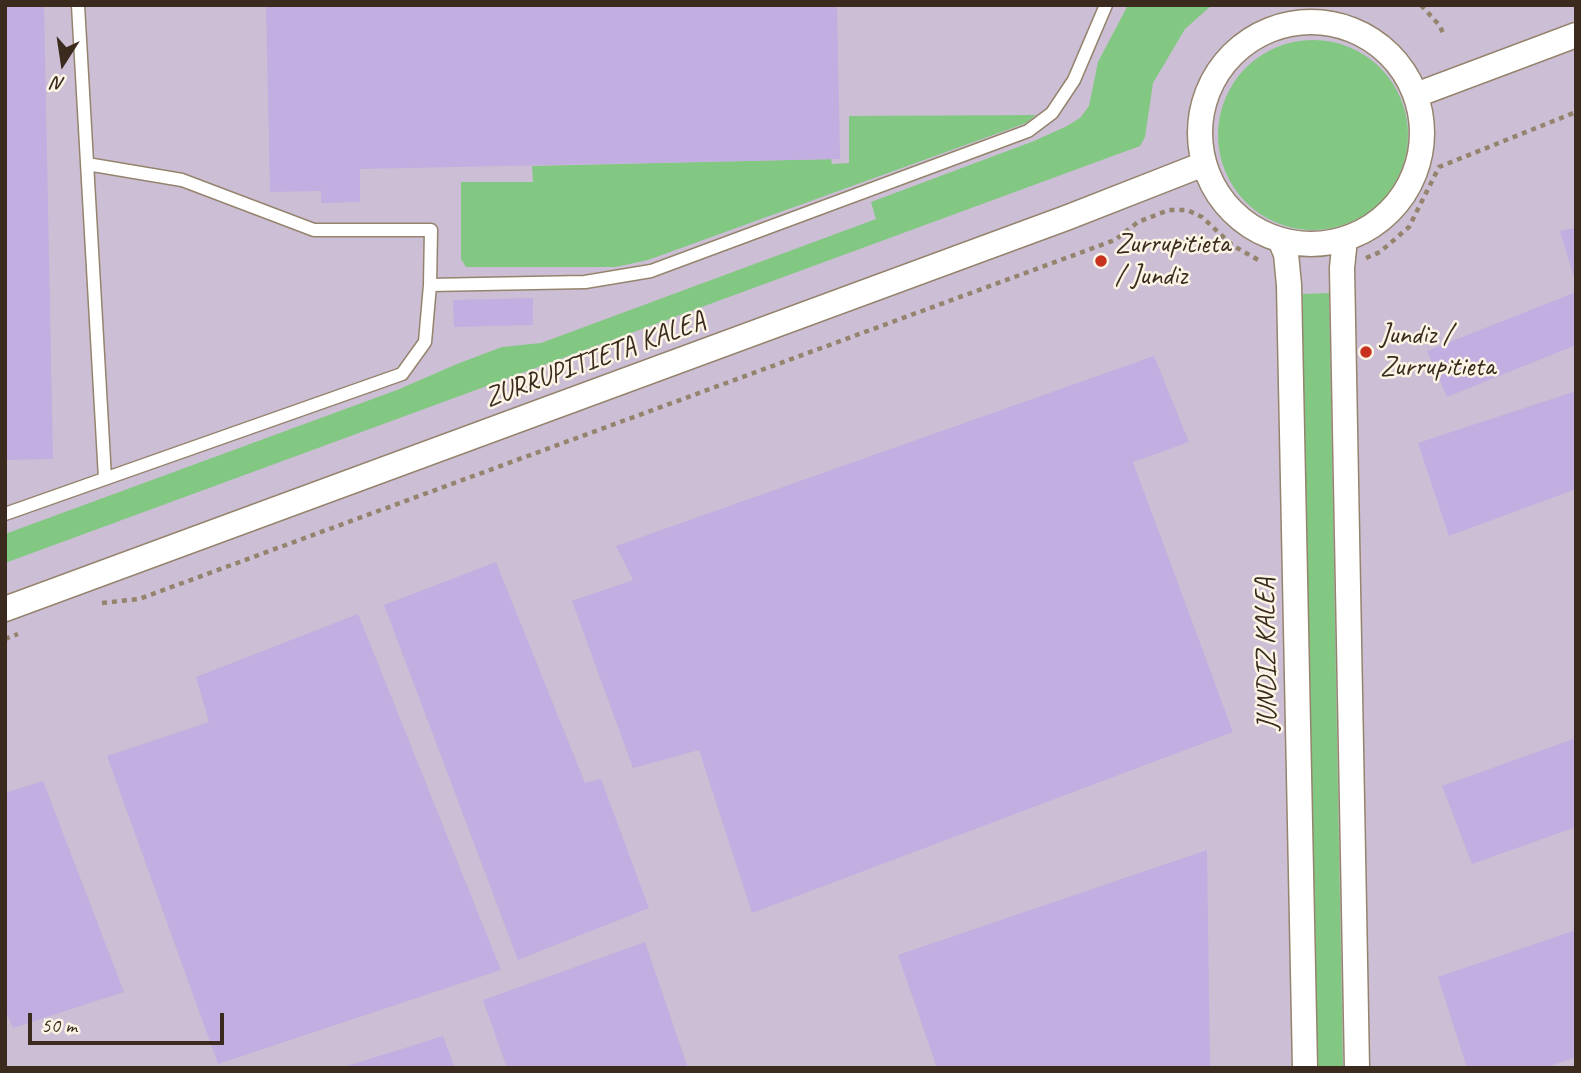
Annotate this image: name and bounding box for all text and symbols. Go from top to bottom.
north arrow [28,28,98,98]
text: N [50,71,67,97]
place label: Zurrupitieta / Jundiz [1115,228,1230,294]
marker: Zurrupitieta / Jundiz [1093,253,1109,269]
street label: ZURRUPITIETA KALEA [480,304,710,416]
place label: Jundiz / Zurrupitieta [1380,319,1495,385]
marker: Jundiz / Zurrupitieta [1358,344,1374,360]
street label: JUNDIZ KALEA [1249,577,1285,731]
scale bar [32,1000,228,1044]
text: 50 m [41,1012,77,1038]

